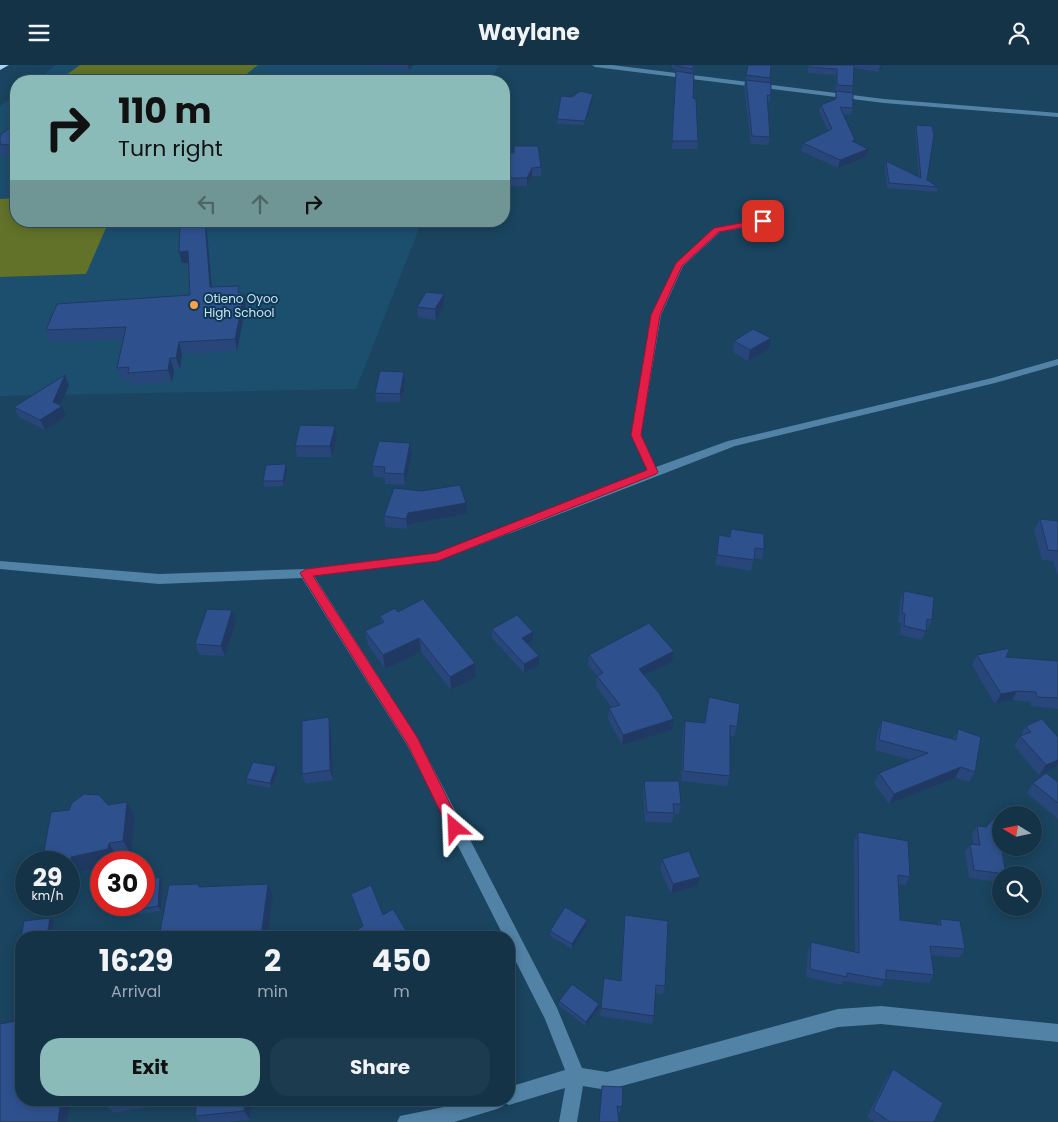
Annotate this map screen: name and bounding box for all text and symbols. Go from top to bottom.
text: Waylane [478,17,580,48]
icon: menu [25,19,53,47]
icon: person [1005,19,1033,47]
text: 110 m [118,86,212,135]
icon: right [35,95,100,160]
text: Turn right [118,133,223,164]
icon: left [193,190,221,218]
icon: ahead [246,190,274,218]
icon: right [299,190,327,218]
pin [742,200,784,242]
icon: arrive [749,207,777,235]
place label: Otieno Oyoo High School [204,290,279,321]
marker: Otieno Oyoo High School [188,299,200,311]
position arrow [428,801,480,853]
north arrow [992,806,1042,856]
map controls [992,806,1042,916]
speed limit sign: 30 [90,851,155,916]
text: 29 [33,860,62,895]
button: search [992,866,1042,916]
text: km/h [32,887,63,904]
text: 16:29 [99,939,173,982]
text: 2 [264,939,281,982]
text: 450 [372,939,431,982]
text: Arrival [111,980,161,1003]
text: min [257,980,288,1003]
text: m [393,980,410,1003]
button: Exit [40,1038,260,1096]
button: Share [270,1038,490,1096]

